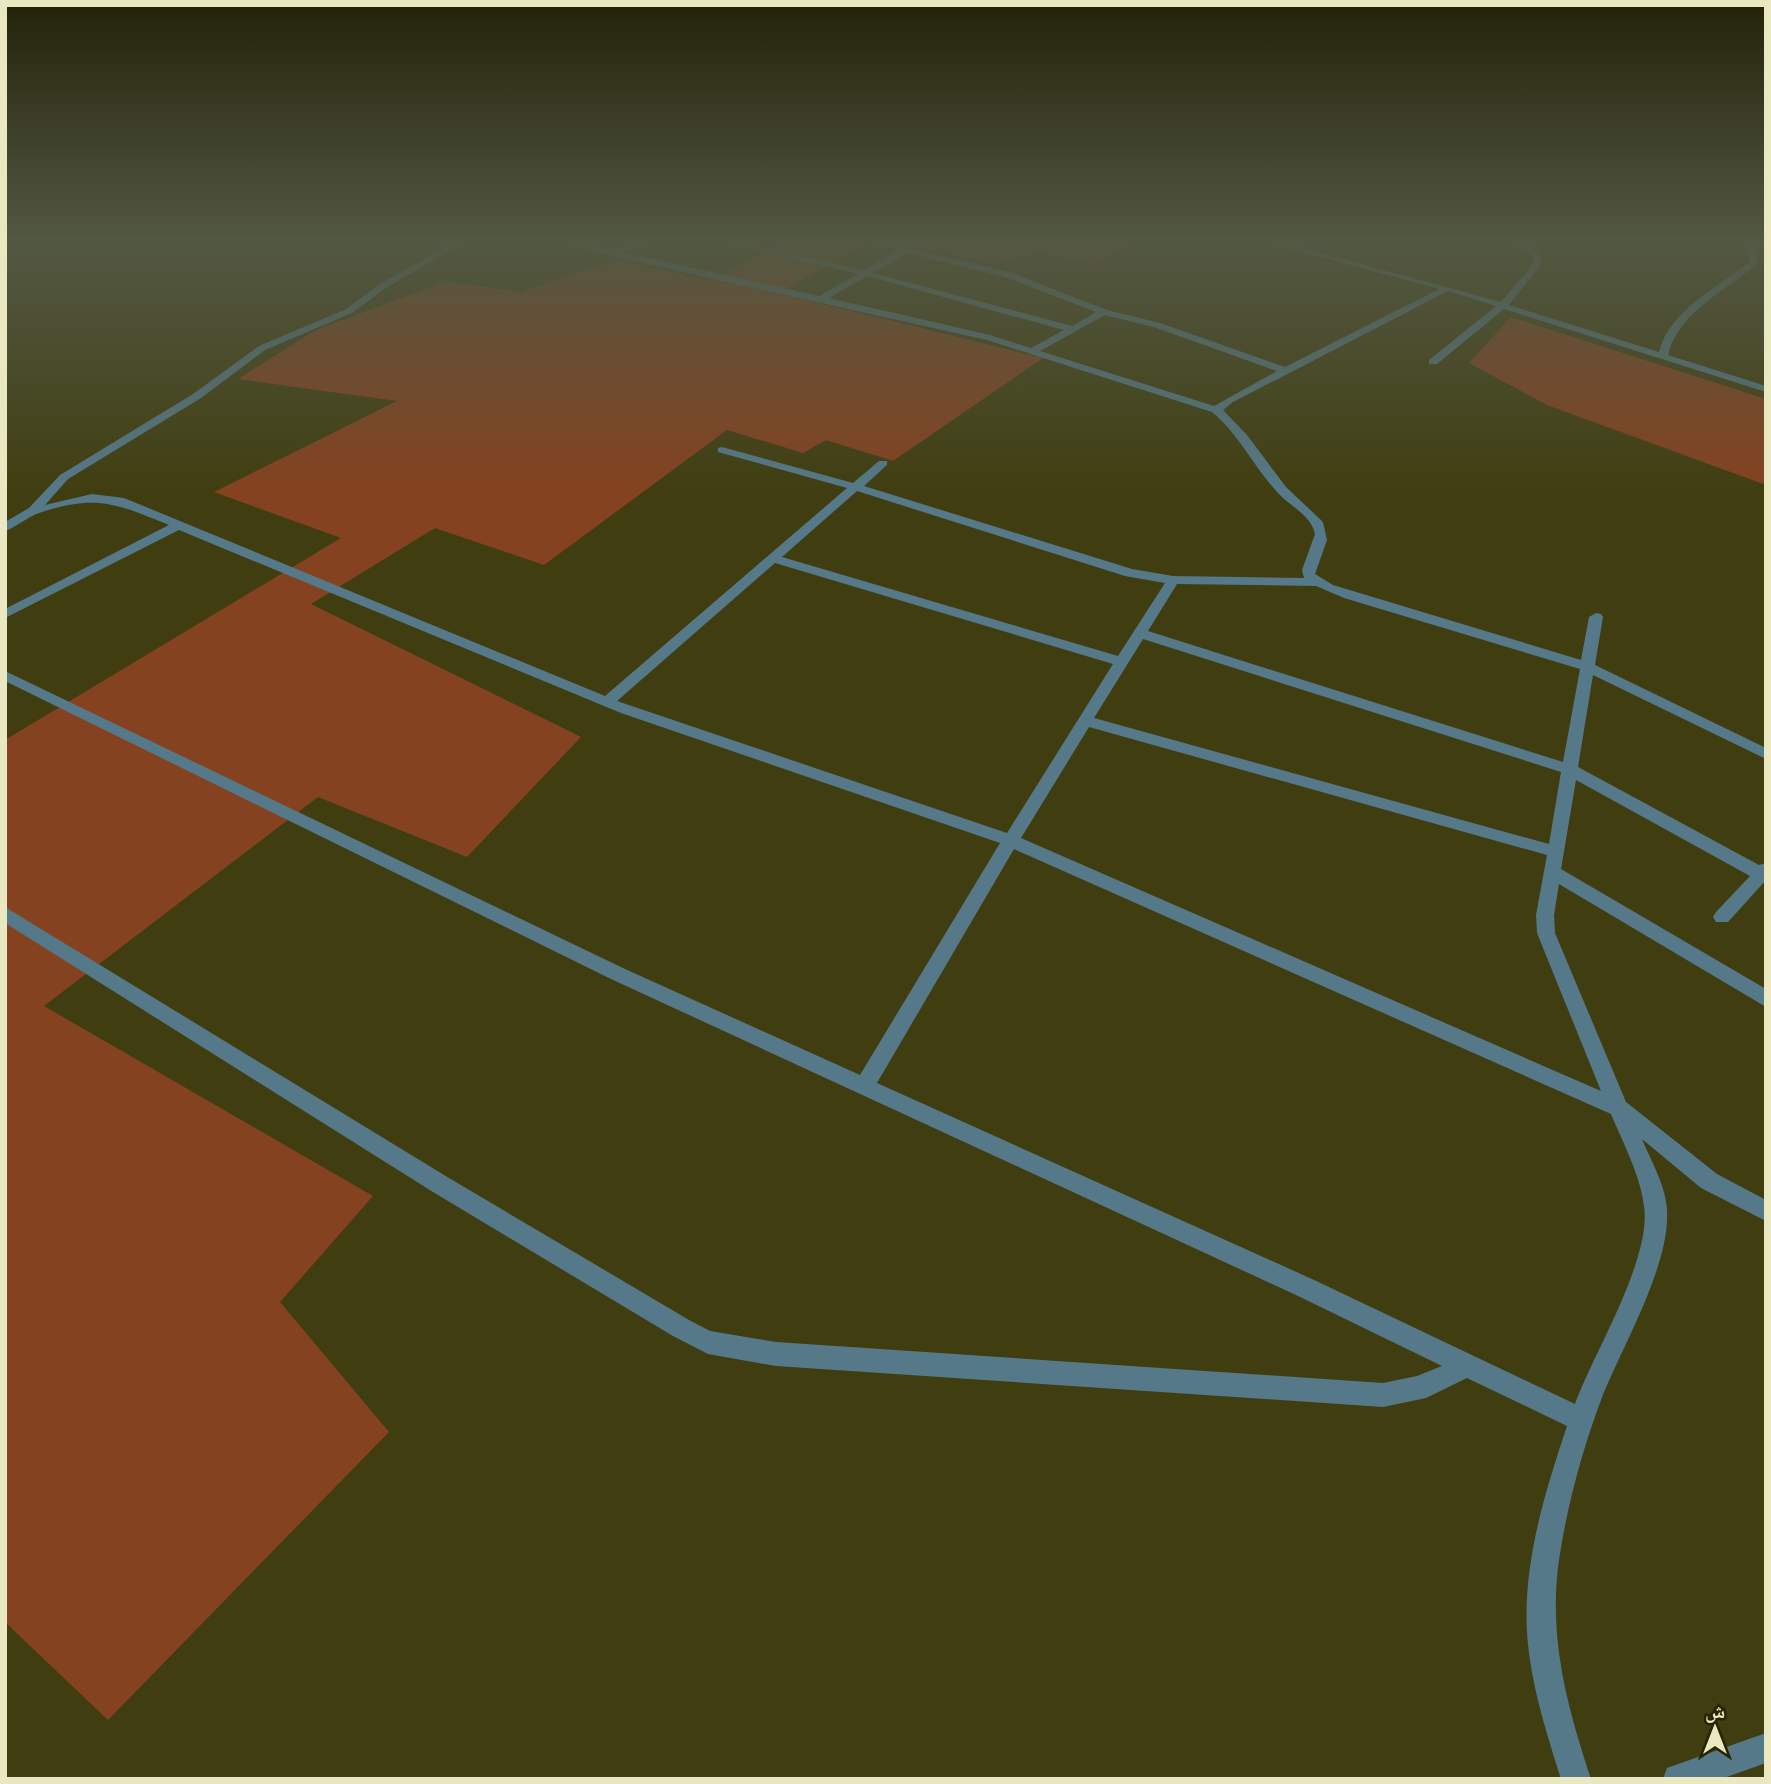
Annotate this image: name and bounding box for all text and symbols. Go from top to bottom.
north arrow [1680,1693,1750,1763]
text: ش [1705,1699,1725,1723]

